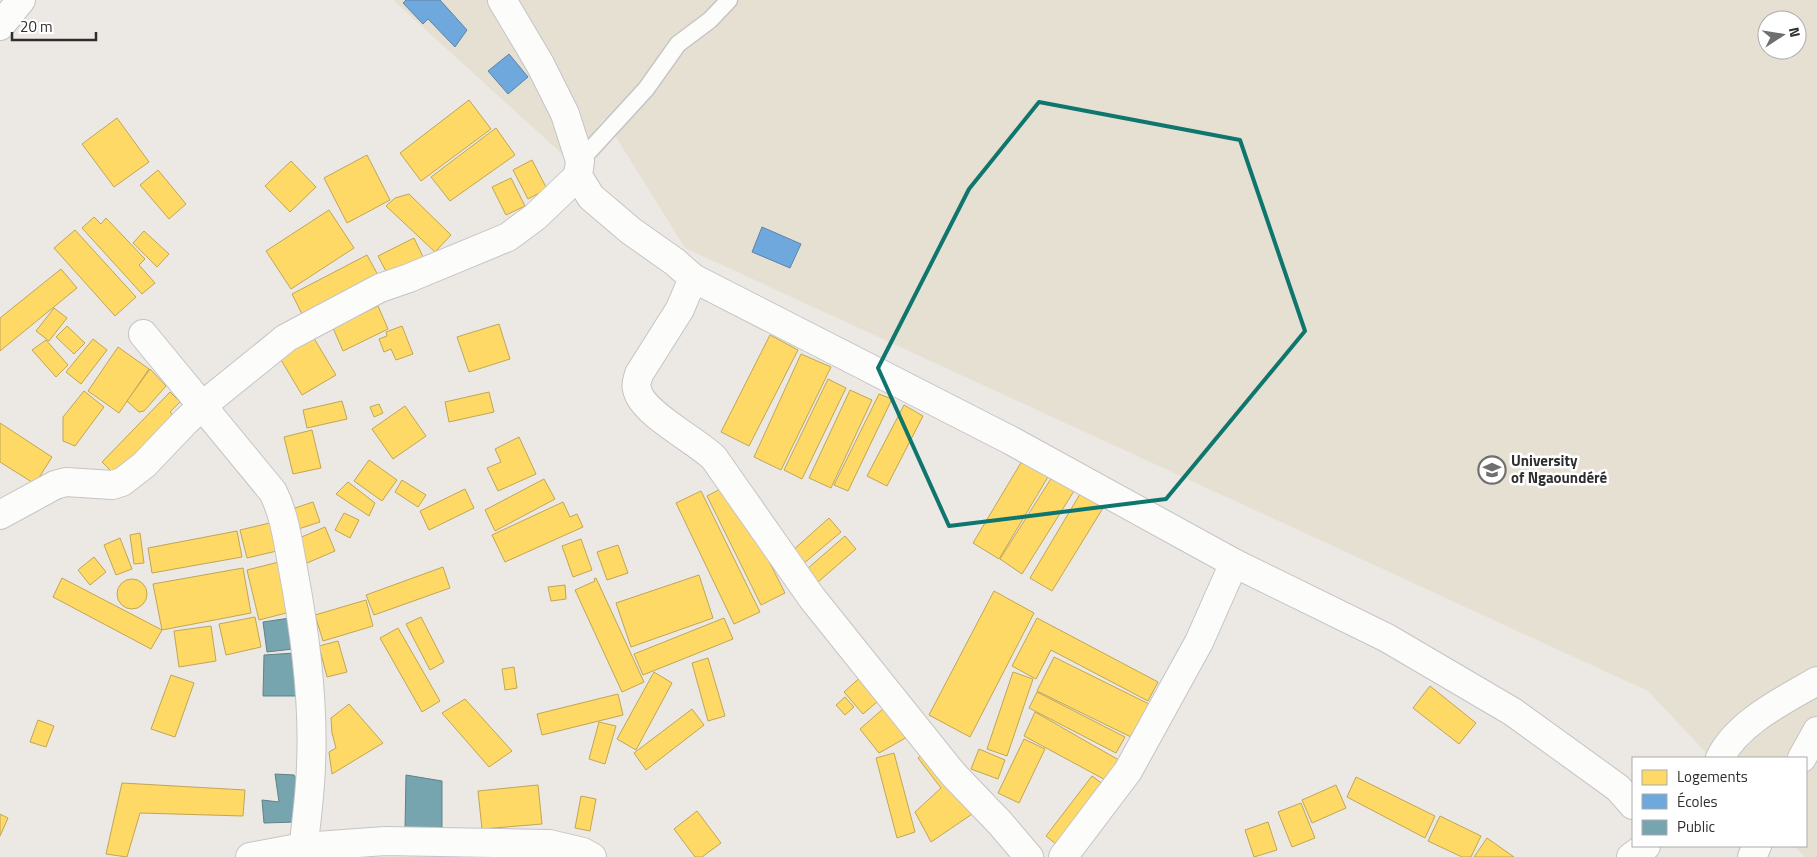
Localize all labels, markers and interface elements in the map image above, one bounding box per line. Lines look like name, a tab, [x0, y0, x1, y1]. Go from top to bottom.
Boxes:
scale bar	[12, 10, 96, 42]
north arrow	[1757, 10, 1807, 60]
text: 20 m	[20, 15, 53, 38]
text: N	[1784, 25, 1806, 39]
place label: University of Ngaoundéré	[1511, 449, 1608, 489]
school or university icon: University of Ngaoundéré	[1477, 455, 1507, 485]
legend	[1632, 757, 1807, 847]
text: Logements	[1677, 765, 1748, 788]
text: Écoles	[1677, 790, 1718, 813]
text: Public	[1677, 815, 1715, 838]

